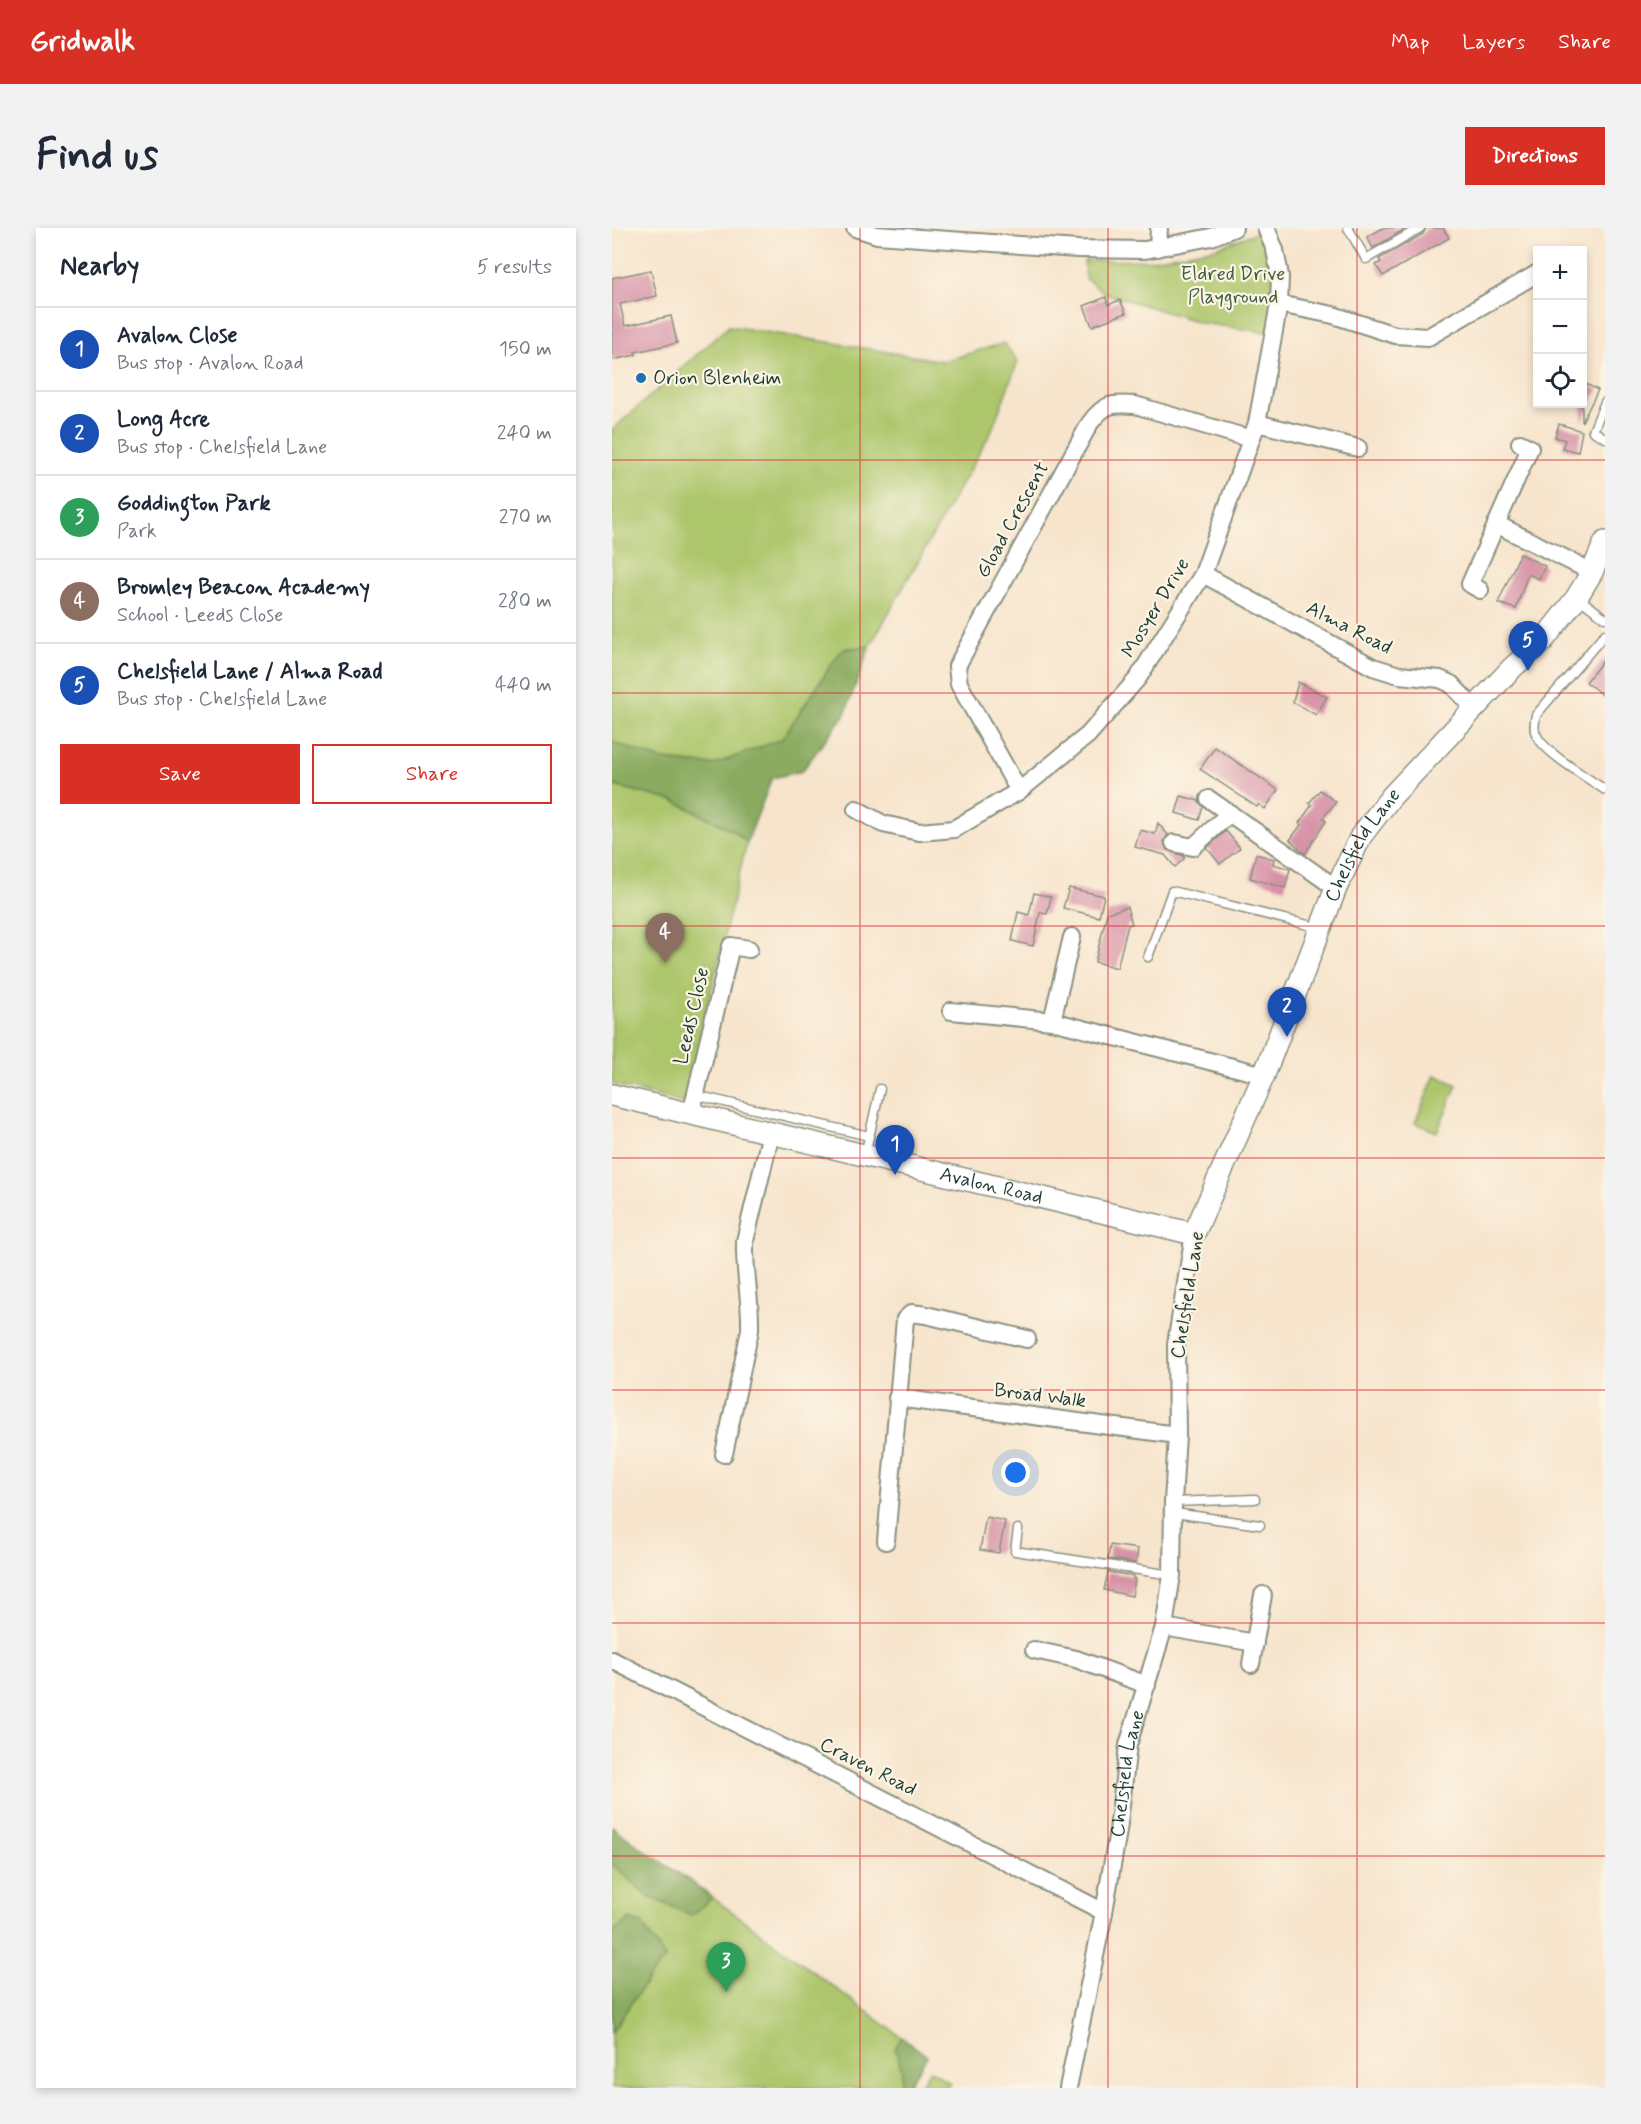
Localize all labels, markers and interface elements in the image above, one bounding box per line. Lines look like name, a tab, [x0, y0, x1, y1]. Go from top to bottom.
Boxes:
text: Gridwalk	[30, 24, 135, 61]
text: Map	[1391, 28, 1429, 56]
text: Layers	[1462, 28, 1525, 56]
text: Share	[1558, 28, 1611, 56]
button: Directions	[1465, 127, 1605, 185]
text: Find us	[36, 129, 158, 184]
map controls	[1533, 246, 1587, 408]
button: +	[1533, 246, 1587, 300]
text: Nearby	[60, 250, 139, 284]
text: 5 results	[477, 254, 552, 281]
park label: Eldred Drive Playground	[1181, 261, 1285, 311]
button: −	[1533, 300, 1587, 354]
text: Avalon Close	[117, 322, 238, 350]
text: 1	[75, 336, 84, 363]
text: 150 m	[499, 336, 552, 363]
text: Bus stop · Avalon Road	[117, 350, 304, 377]
button: locate	[1533, 354, 1587, 408]
place label: Orion Blenheim	[653, 365, 781, 392]
marker: Orion Blenheim	[634, 371, 648, 385]
text: Long Acre	[117, 406, 210, 434]
text: 2	[75, 420, 84, 447]
text: 240 m	[497, 420, 552, 447]
text: Bus stop · Chelsfield Lane	[117, 434, 327, 461]
street label: Gload Crescent	[970, 457, 1056, 583]
text: Goddington Park	[117, 490, 271, 518]
text: 3	[75, 504, 84, 531]
text: 270 m	[499, 504, 552, 531]
text: Park	[117, 518, 157, 545]
street label: Mosyer Drive	[1116, 553, 1196, 663]
text: Bromley Beacon Academy	[117, 574, 370, 602]
text: 4	[74, 588, 85, 615]
text: 280 m	[498, 588, 552, 615]
street label: Alma Road	[1301, 595, 1397, 661]
text: School · Leeds Close	[117, 602, 283, 629]
pin: 5	[1508, 622, 1548, 671]
text: Chelsfield Lane / Alma Road	[117, 658, 383, 686]
text: 5	[74, 672, 86, 699]
text: 440 m	[495, 672, 552, 699]
text: Bus stop · Chelsfield Lane	[117, 686, 327, 713]
button: Save	[60, 744, 300, 804]
button: Share	[312, 744, 552, 804]
street label: Chelsfield Lane	[1318, 782, 1406, 906]
pin: 4	[646, 914, 684, 963]
street label: Leeds Close	[668, 965, 716, 1067]
pin: 2	[1268, 988, 1306, 1037]
pin: 1	[876, 1126, 914, 1175]
street label: Avalon Road	[937, 1160, 1046, 1211]
street label: Chelsfield Lane	[1165, 1229, 1211, 1361]
street label: Broad Walk	[993, 1377, 1087, 1415]
your location	[1001, 1458, 1030, 1487]
street label: Chelsfield Lane	[1104, 1707, 1151, 1839]
street label: Craven Road	[815, 1731, 921, 1803]
pin: 3	[706, 1942, 746, 1992]

